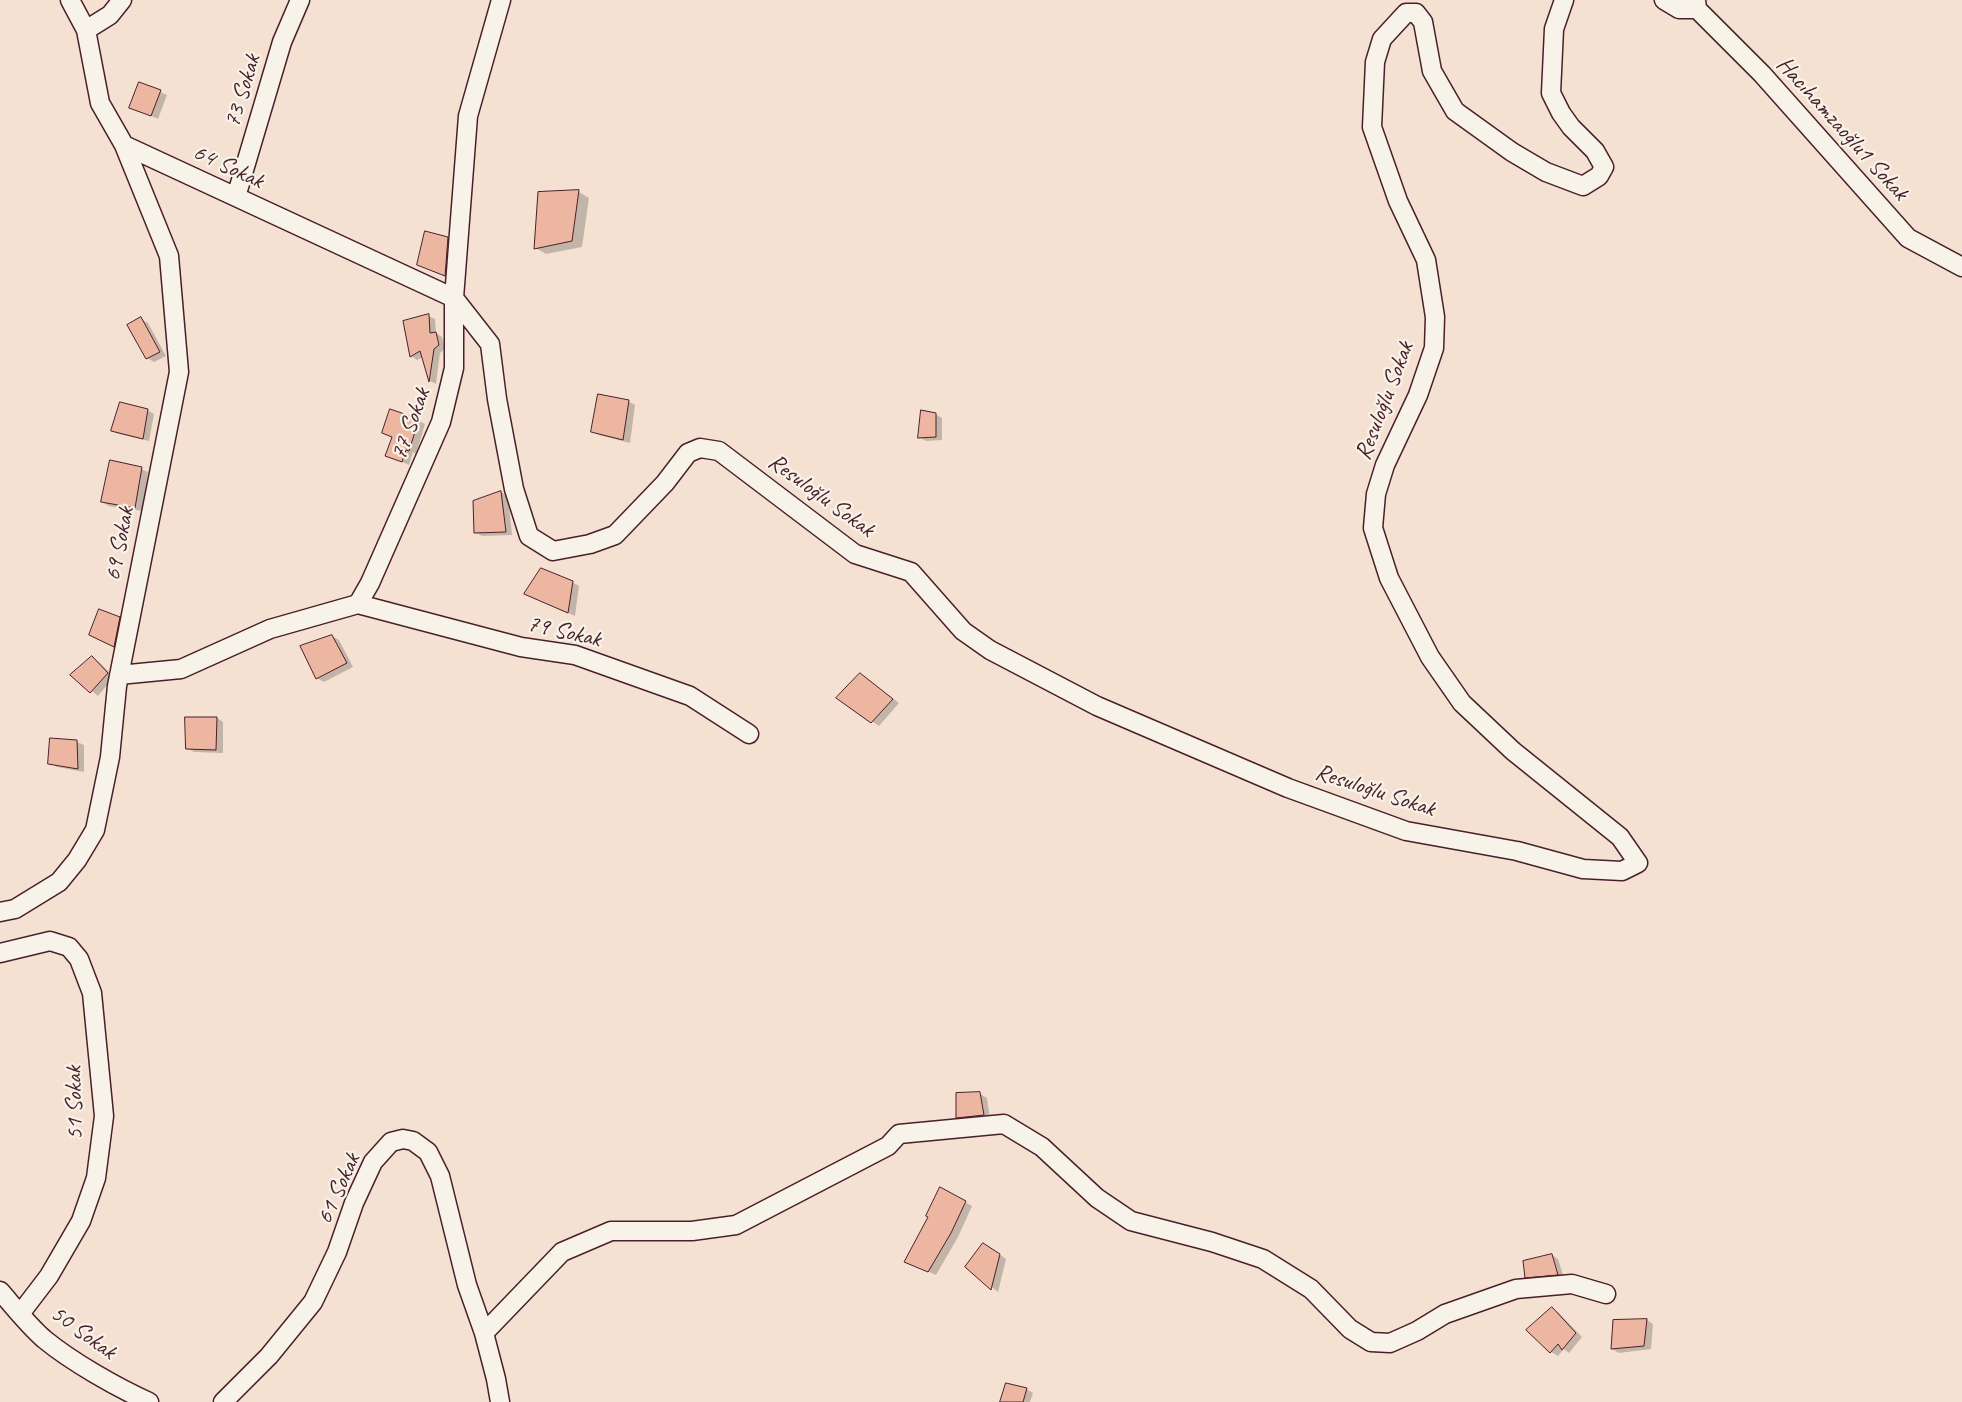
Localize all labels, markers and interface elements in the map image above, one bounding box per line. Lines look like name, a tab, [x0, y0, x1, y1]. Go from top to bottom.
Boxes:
street label: 73 Sokak	[218, 51, 268, 131]
street label: Hacıhamzaoğlu1 Sokak	[1770, 51, 1914, 207]
street label: 64 Sokak	[188, 138, 268, 196]
street label: Resuloğlu Sokak	[1349, 338, 1421, 464]
street label: 77 Sokak	[385, 384, 437, 464]
street label: Resuloğlu Sokak	[762, 448, 880, 544]
street label: 69 Sokak	[99, 505, 141, 583]
street label: 79 Sokak	[524, 610, 604, 654]
street label: Resuloğlu Sokak	[1311, 758, 1439, 824]
street label: 51 Sokak	[60, 1066, 90, 1140]
street label: 61 Sokak	[311, 1149, 367, 1229]
street label: 50 Sokak	[44, 1299, 122, 1367]

